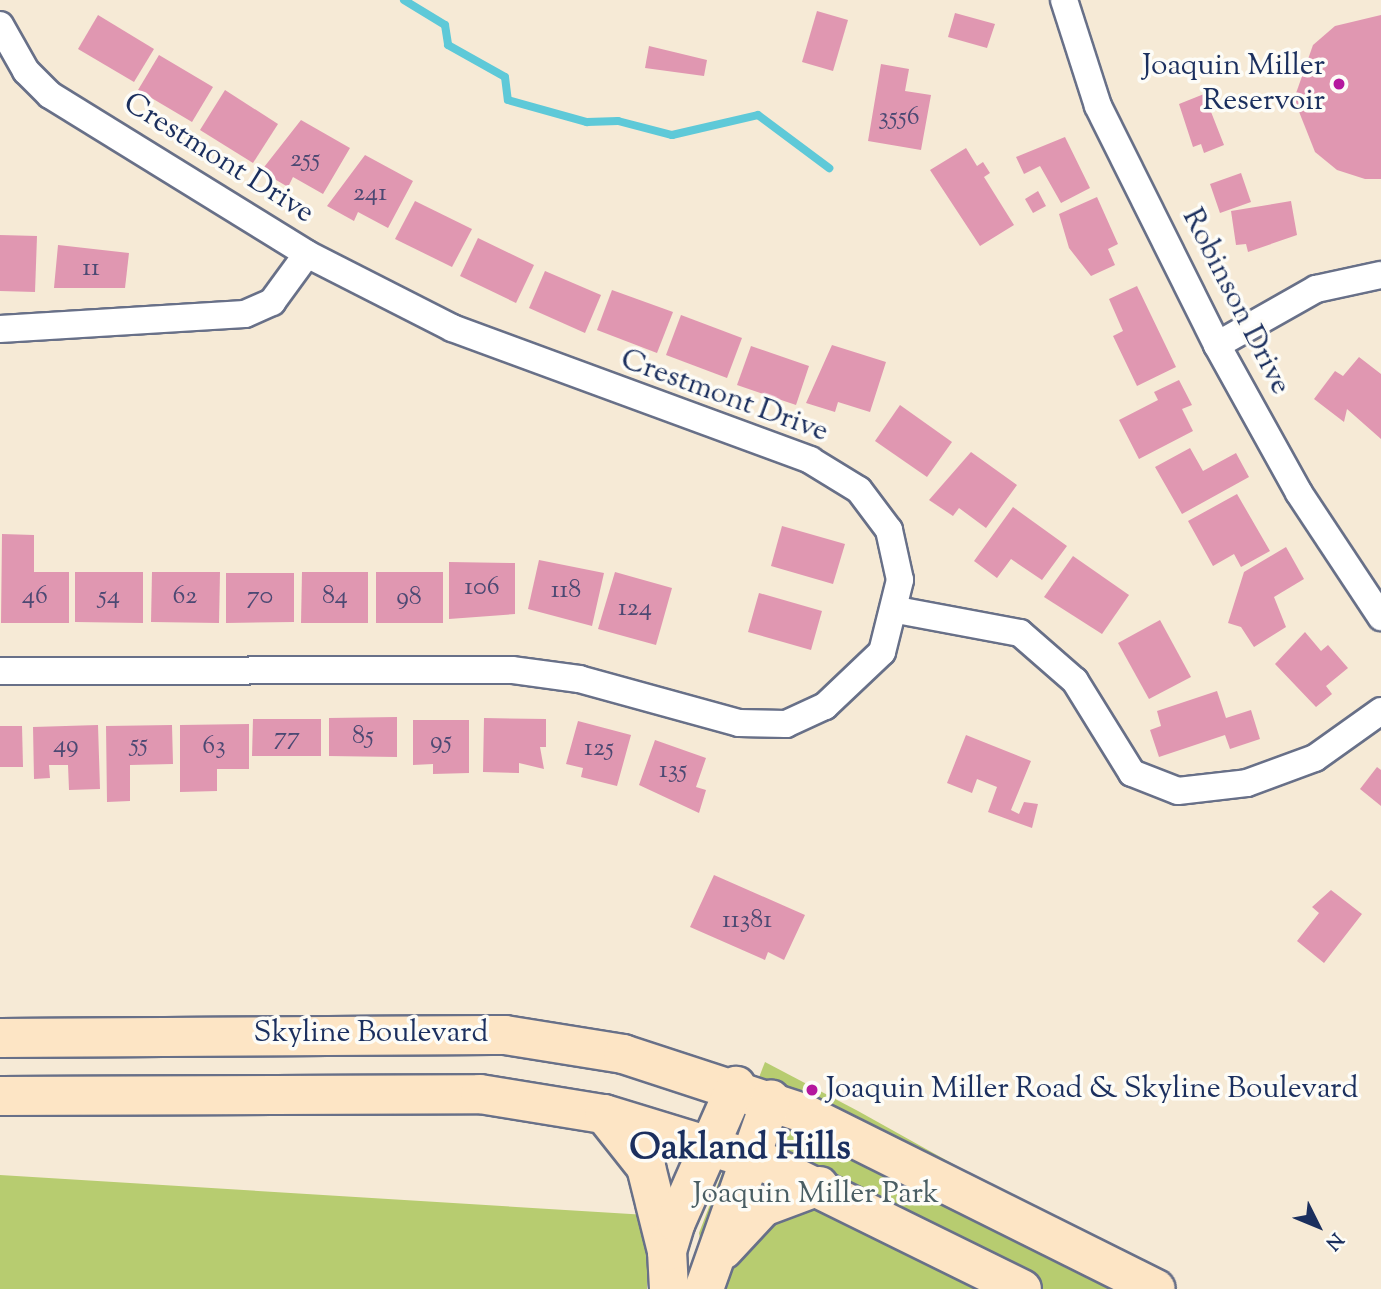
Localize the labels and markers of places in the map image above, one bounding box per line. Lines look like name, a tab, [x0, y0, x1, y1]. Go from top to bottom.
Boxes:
place label: Joaquin Miller Reservoir	[1142, 49, 1325, 119]
marker: Joaquin Miller Reservoir	[1331, 76, 1347, 92]
place label: Joaquin Miller Road & Skyline Boulevard	[826, 1072, 1358, 1108]
marker: Joaquin Miller Road & Skyline Boulevard	[804, 1082, 820, 1098]

